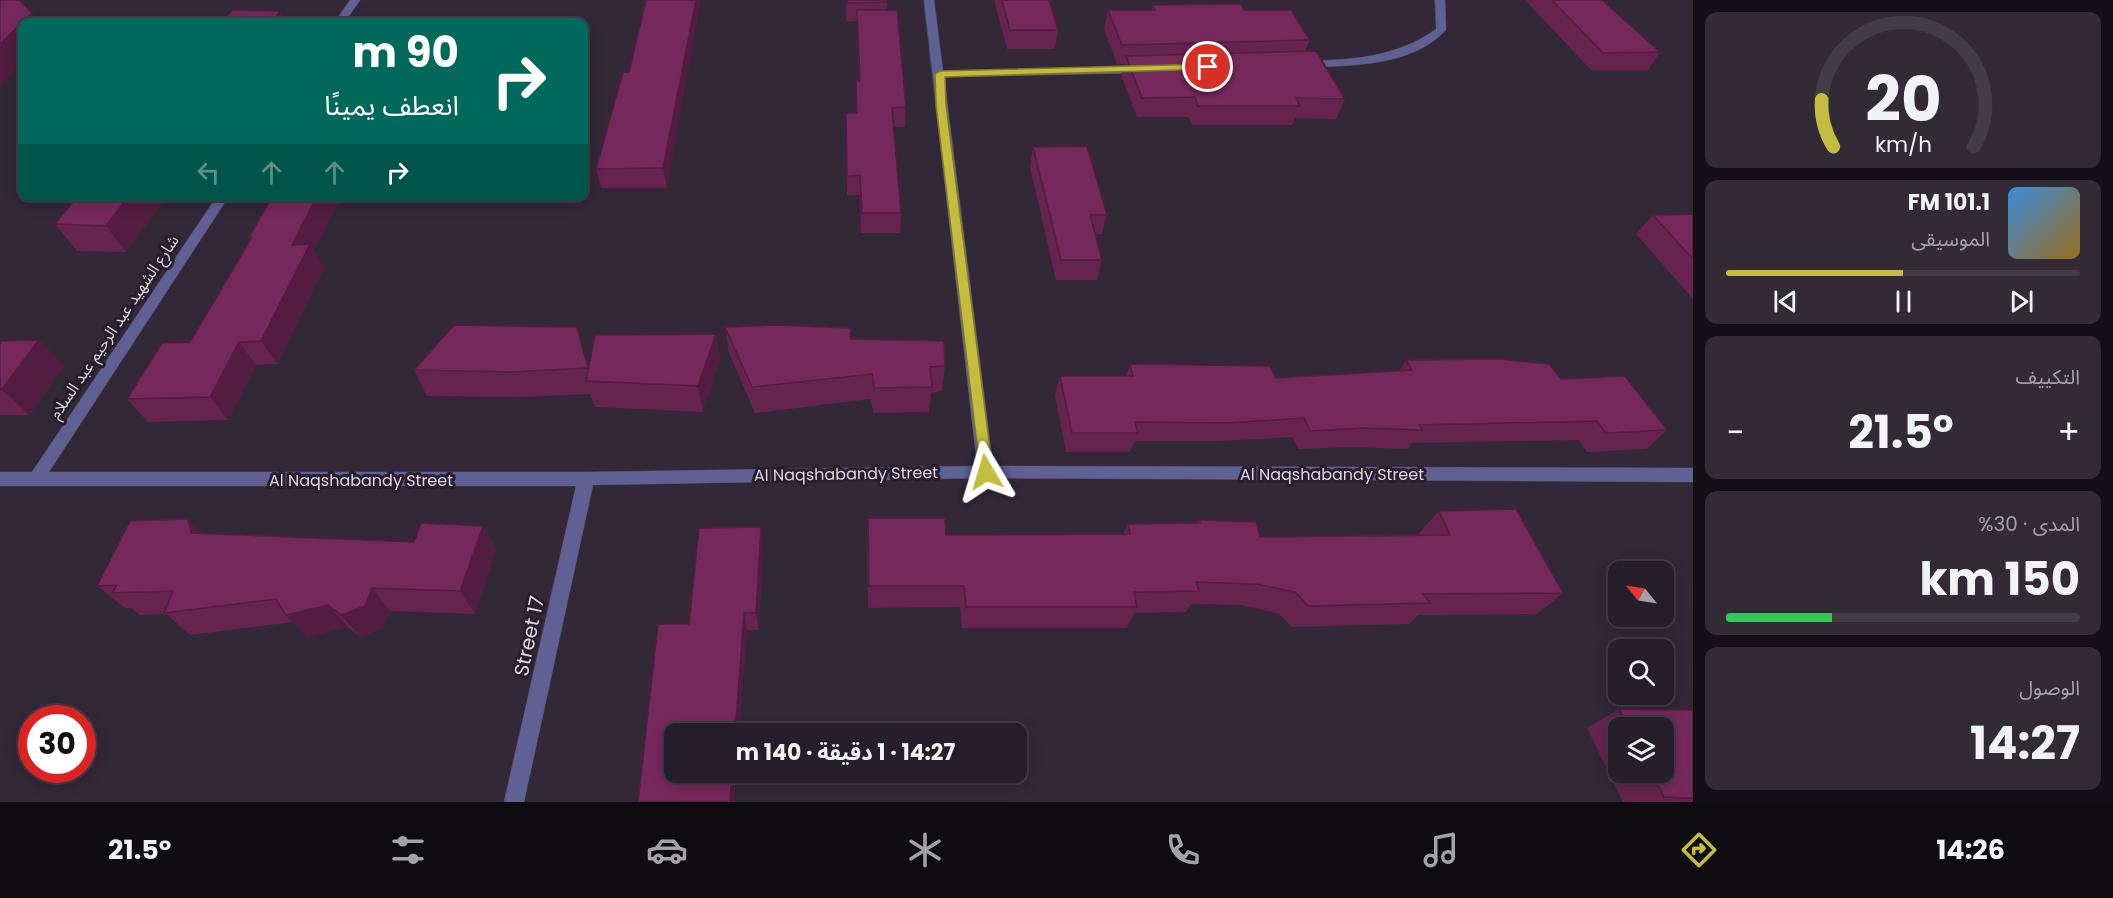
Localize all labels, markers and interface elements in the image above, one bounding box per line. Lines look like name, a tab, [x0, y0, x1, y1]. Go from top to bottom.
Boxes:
text: 90 m	[352, 23, 459, 82]
pin	[1182, 41, 1233, 92]
icon: right	[480, 42, 558, 120]
icon: arrive	[1191, 50, 1224, 83]
text: 20	[1865, 55, 1941, 143]
text: انعطف يمينًا	[324, 87, 459, 124]
text: km/h	[1874, 129, 1932, 160]
icon: left	[192, 156, 225, 189]
icon: ahead	[255, 156, 288, 189]
icon: ahead	[318, 156, 351, 189]
icon: right	[381, 156, 414, 189]
text: 101.1 FM	[1908, 187, 1990, 218]
text: الموسيقى	[1911, 225, 1990, 253]
street label: شارع الشهيد عبد الرحيم عبد السلام	[44, 230, 185, 424]
icon: previous	[1769, 285, 1802, 318]
icon: pause	[1887, 285, 1920, 318]
icon: next	[2005, 285, 2038, 318]
text: التكييف	[2016, 363, 2080, 391]
text: 21.5°	[1848, 401, 1954, 464]
text: −	[1726, 409, 1744, 456]
text: +	[2057, 409, 2080, 456]
position arrow	[954, 440, 1018, 504]
street label: Al Naqshabandy Street	[754, 461, 938, 487]
street label: Al Naqshabandy Street	[1240, 463, 1424, 486]
street label: Al Naqshabandy Street	[269, 469, 453, 492]
text: المدى · 30%	[1978, 510, 2080, 538]
text: 150 km	[1919, 548, 2080, 611]
north arrow	[1608, 561, 1674, 627]
map controls	[1608, 561, 1674, 783]
street label: Street 17	[507, 593, 551, 679]
button: search	[1608, 639, 1674, 705]
text: الوصول	[2019, 674, 2080, 702]
speed limit sign: 30	[18, 705, 96, 783]
text: 14:27	[1970, 712, 2080, 775]
button: layers	[1608, 717, 1674, 783]
text: 14:27 · 1 دقيقة · 140 m	[736, 737, 955, 768]
icon: filters	[387, 829, 429, 871]
icon: car	[646, 829, 688, 871]
icon: climate	[904, 829, 946, 871]
icon: phone	[1162, 829, 1204, 871]
icon: music	[1420, 829, 1462, 871]
icon: directions	[1678, 829, 1720, 871]
text: 21.5°	[108, 831, 171, 868]
text: 14:26	[1936, 831, 2005, 868]

